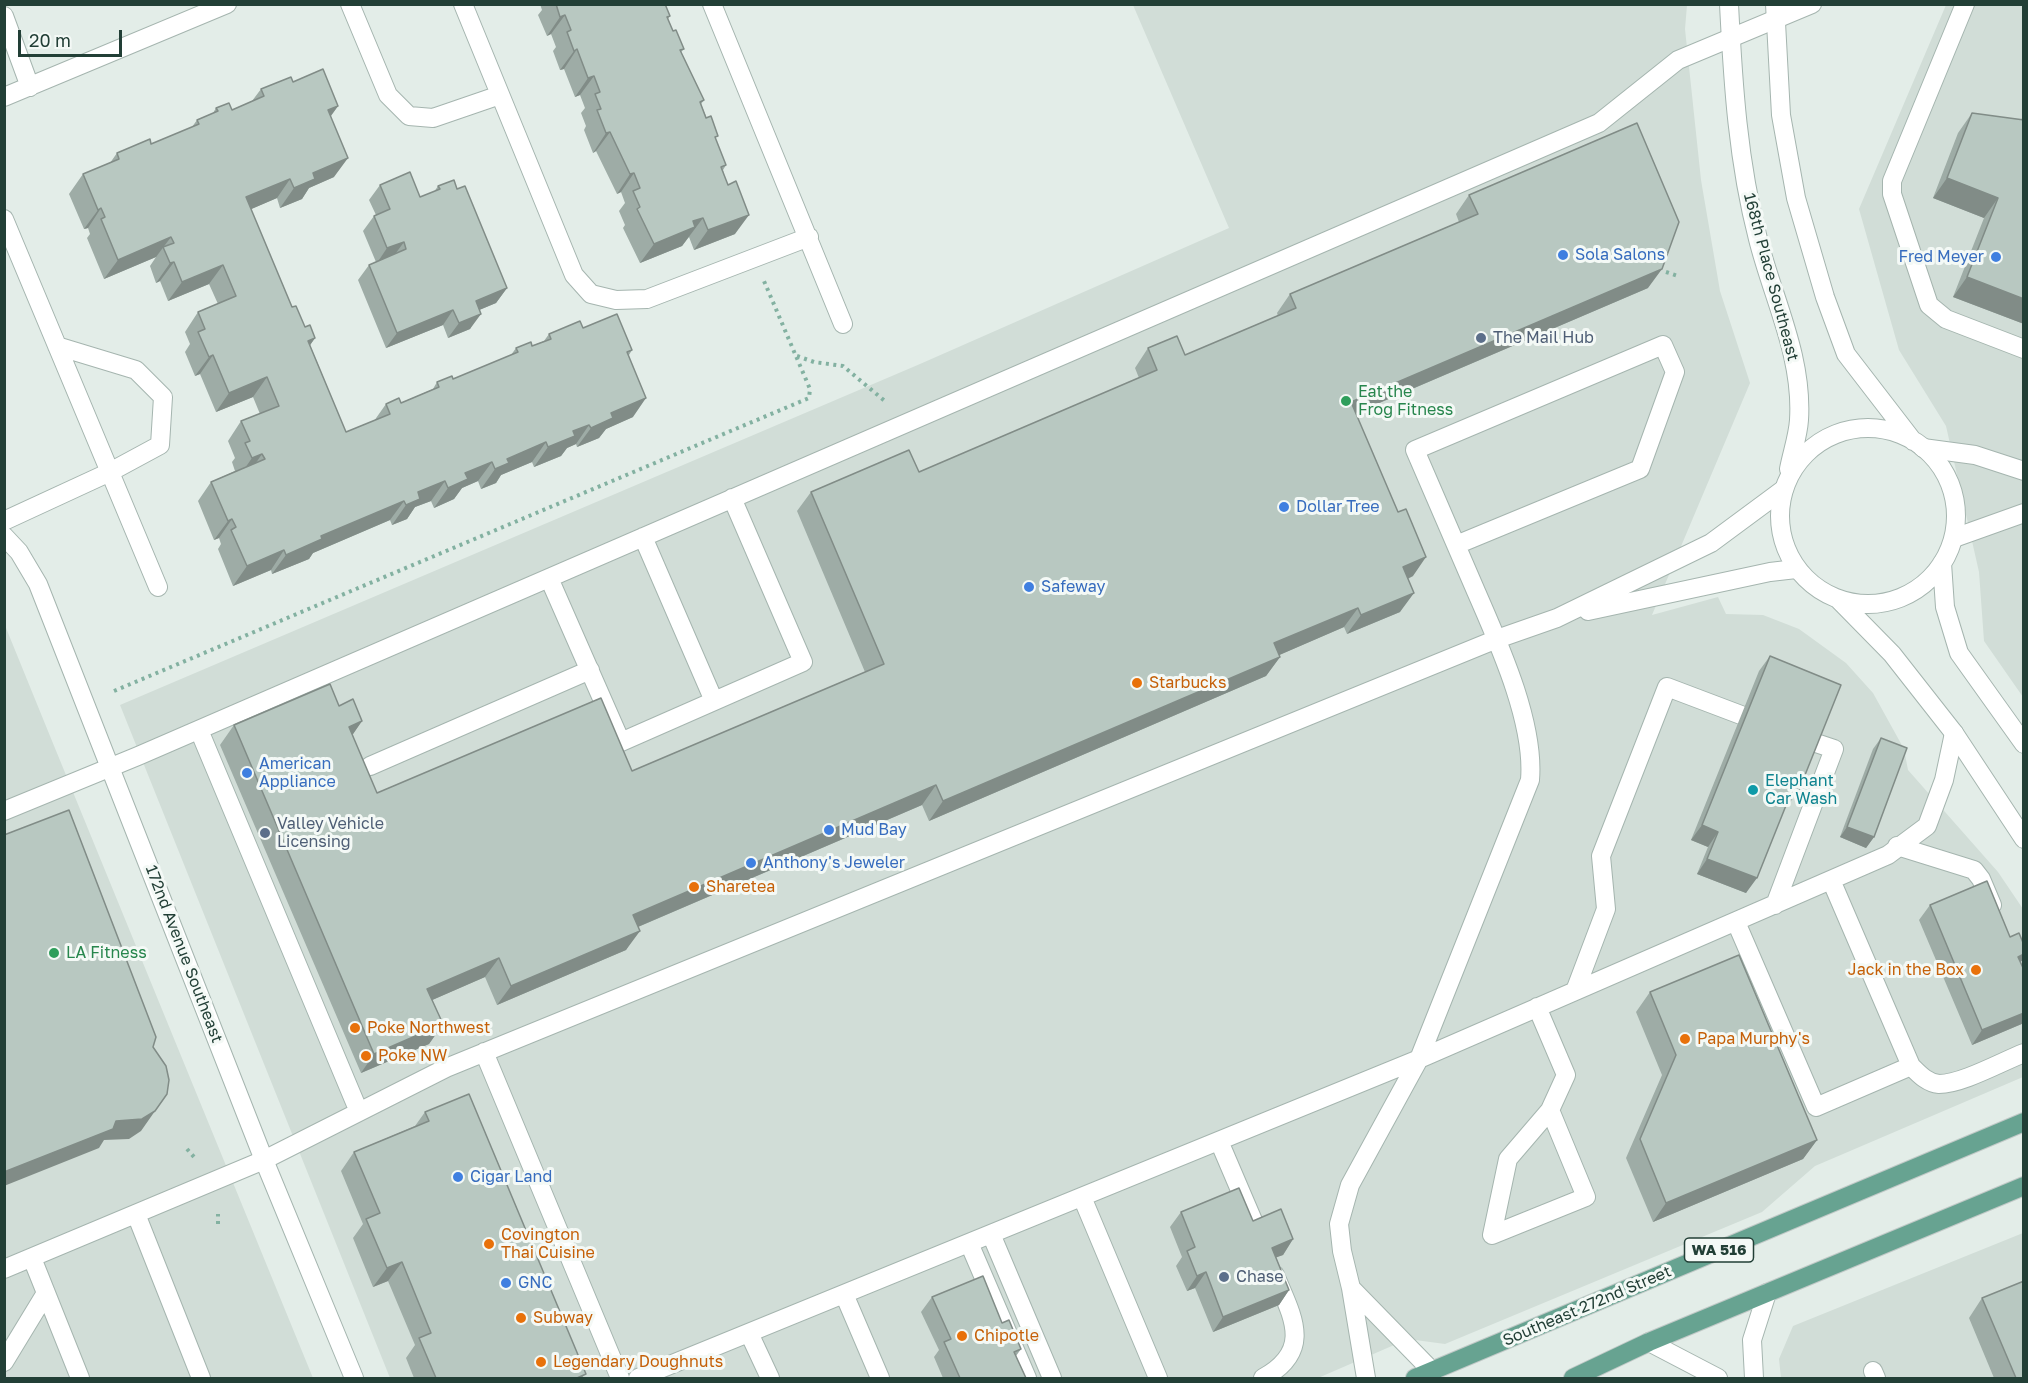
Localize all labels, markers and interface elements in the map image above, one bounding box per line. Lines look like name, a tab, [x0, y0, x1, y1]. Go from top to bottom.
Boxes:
scale bar	[21, 18, 124, 56]
text: 20 m	[29, 29, 71, 51]
street label: 168th Place Southeast	[1739, 191, 1803, 363]
place label: Sola Salons	[1575, 245, 1665, 265]
place label: Fred Meyer	[1898, 247, 1984, 267]
marker: Sola Salons	[1556, 248, 1570, 262]
marker: Fred Meyer	[1989, 250, 2003, 264]
place label: The Mail Hub	[1493, 328, 1594, 348]
marker: The Mail Hub	[1474, 331, 1488, 345]
place label: Eat the Frog Fitness	[1358, 382, 1453, 420]
marker: Eat the Frog Fitness	[1339, 394, 1353, 408]
place label: Dollar Tree	[1296, 497, 1379, 517]
marker: Dollar Tree	[1277, 500, 1291, 514]
place label: Safeway	[1041, 577, 1105, 597]
marker: Safeway	[1022, 580, 1036, 594]
place label: Starbucks	[1149, 673, 1226, 693]
marker: Starbucks	[1130, 676, 1144, 690]
place label: American Appliance	[259, 754, 336, 792]
marker: American Appliance	[240, 766, 254, 780]
place label: Elephant Car Wash	[1765, 771, 1837, 809]
marker: Elephant Car Wash	[1746, 783, 1760, 797]
place label: Valley Vehicle Licensing	[277, 814, 384, 852]
place label: Mud Bay	[841, 820, 907, 840]
marker: Mud Bay	[822, 823, 836, 837]
marker: Valley Vehicle Licensing	[258, 826, 272, 840]
place label: Anthony's Jeweler	[763, 853, 905, 873]
marker: Anthony's Jeweler	[744, 856, 758, 870]
street label: 172nd Avenue Southeast	[141, 863, 227, 1045]
place label: Sharetea	[706, 877, 775, 897]
marker: Sharetea	[687, 880, 701, 894]
place label: LA Fitness	[66, 943, 147, 963]
marker: LA Fitness	[47, 946, 61, 960]
place label: Jack in the Box	[1848, 960, 1964, 980]
marker: Jack in the Box	[1969, 963, 1983, 977]
place label: Poke Northwest	[367, 1018, 490, 1038]
marker: Poke Northwest	[348, 1021, 362, 1035]
place label: Papa Murphy's	[1697, 1029, 1810, 1049]
marker: Papa Murphy's	[1678, 1032, 1692, 1046]
place label: Poke NW	[378, 1046, 447, 1066]
marker: Poke NW	[359, 1049, 373, 1063]
place label: Cigar Land	[470, 1167, 552, 1187]
marker: Cigar Land	[451, 1170, 465, 1184]
place label: Covington Thai Cuisine	[501, 1225, 595, 1263]
marker: Covington Thai Cuisine	[482, 1237, 496, 1251]
road number: WA 516	[1684, 1238, 1754, 1262]
street label: Southeast 272nd Street	[1500, 1262, 1674, 1350]
place label: Chase	[1236, 1267, 1284, 1287]
marker: Chase	[1217, 1270, 1231, 1284]
place label: GNC	[518, 1273, 552, 1293]
marker: GNC	[499, 1276, 513, 1290]
place label: Subway	[533, 1308, 593, 1328]
marker: Subway	[514, 1311, 528, 1325]
place label: Chipotle	[974, 1326, 1039, 1346]
marker: Chipotle	[955, 1329, 969, 1343]
place label: Legendary Doughnuts	[553, 1352, 723, 1372]
marker: Legendary Doughnuts	[534, 1355, 548, 1369]

